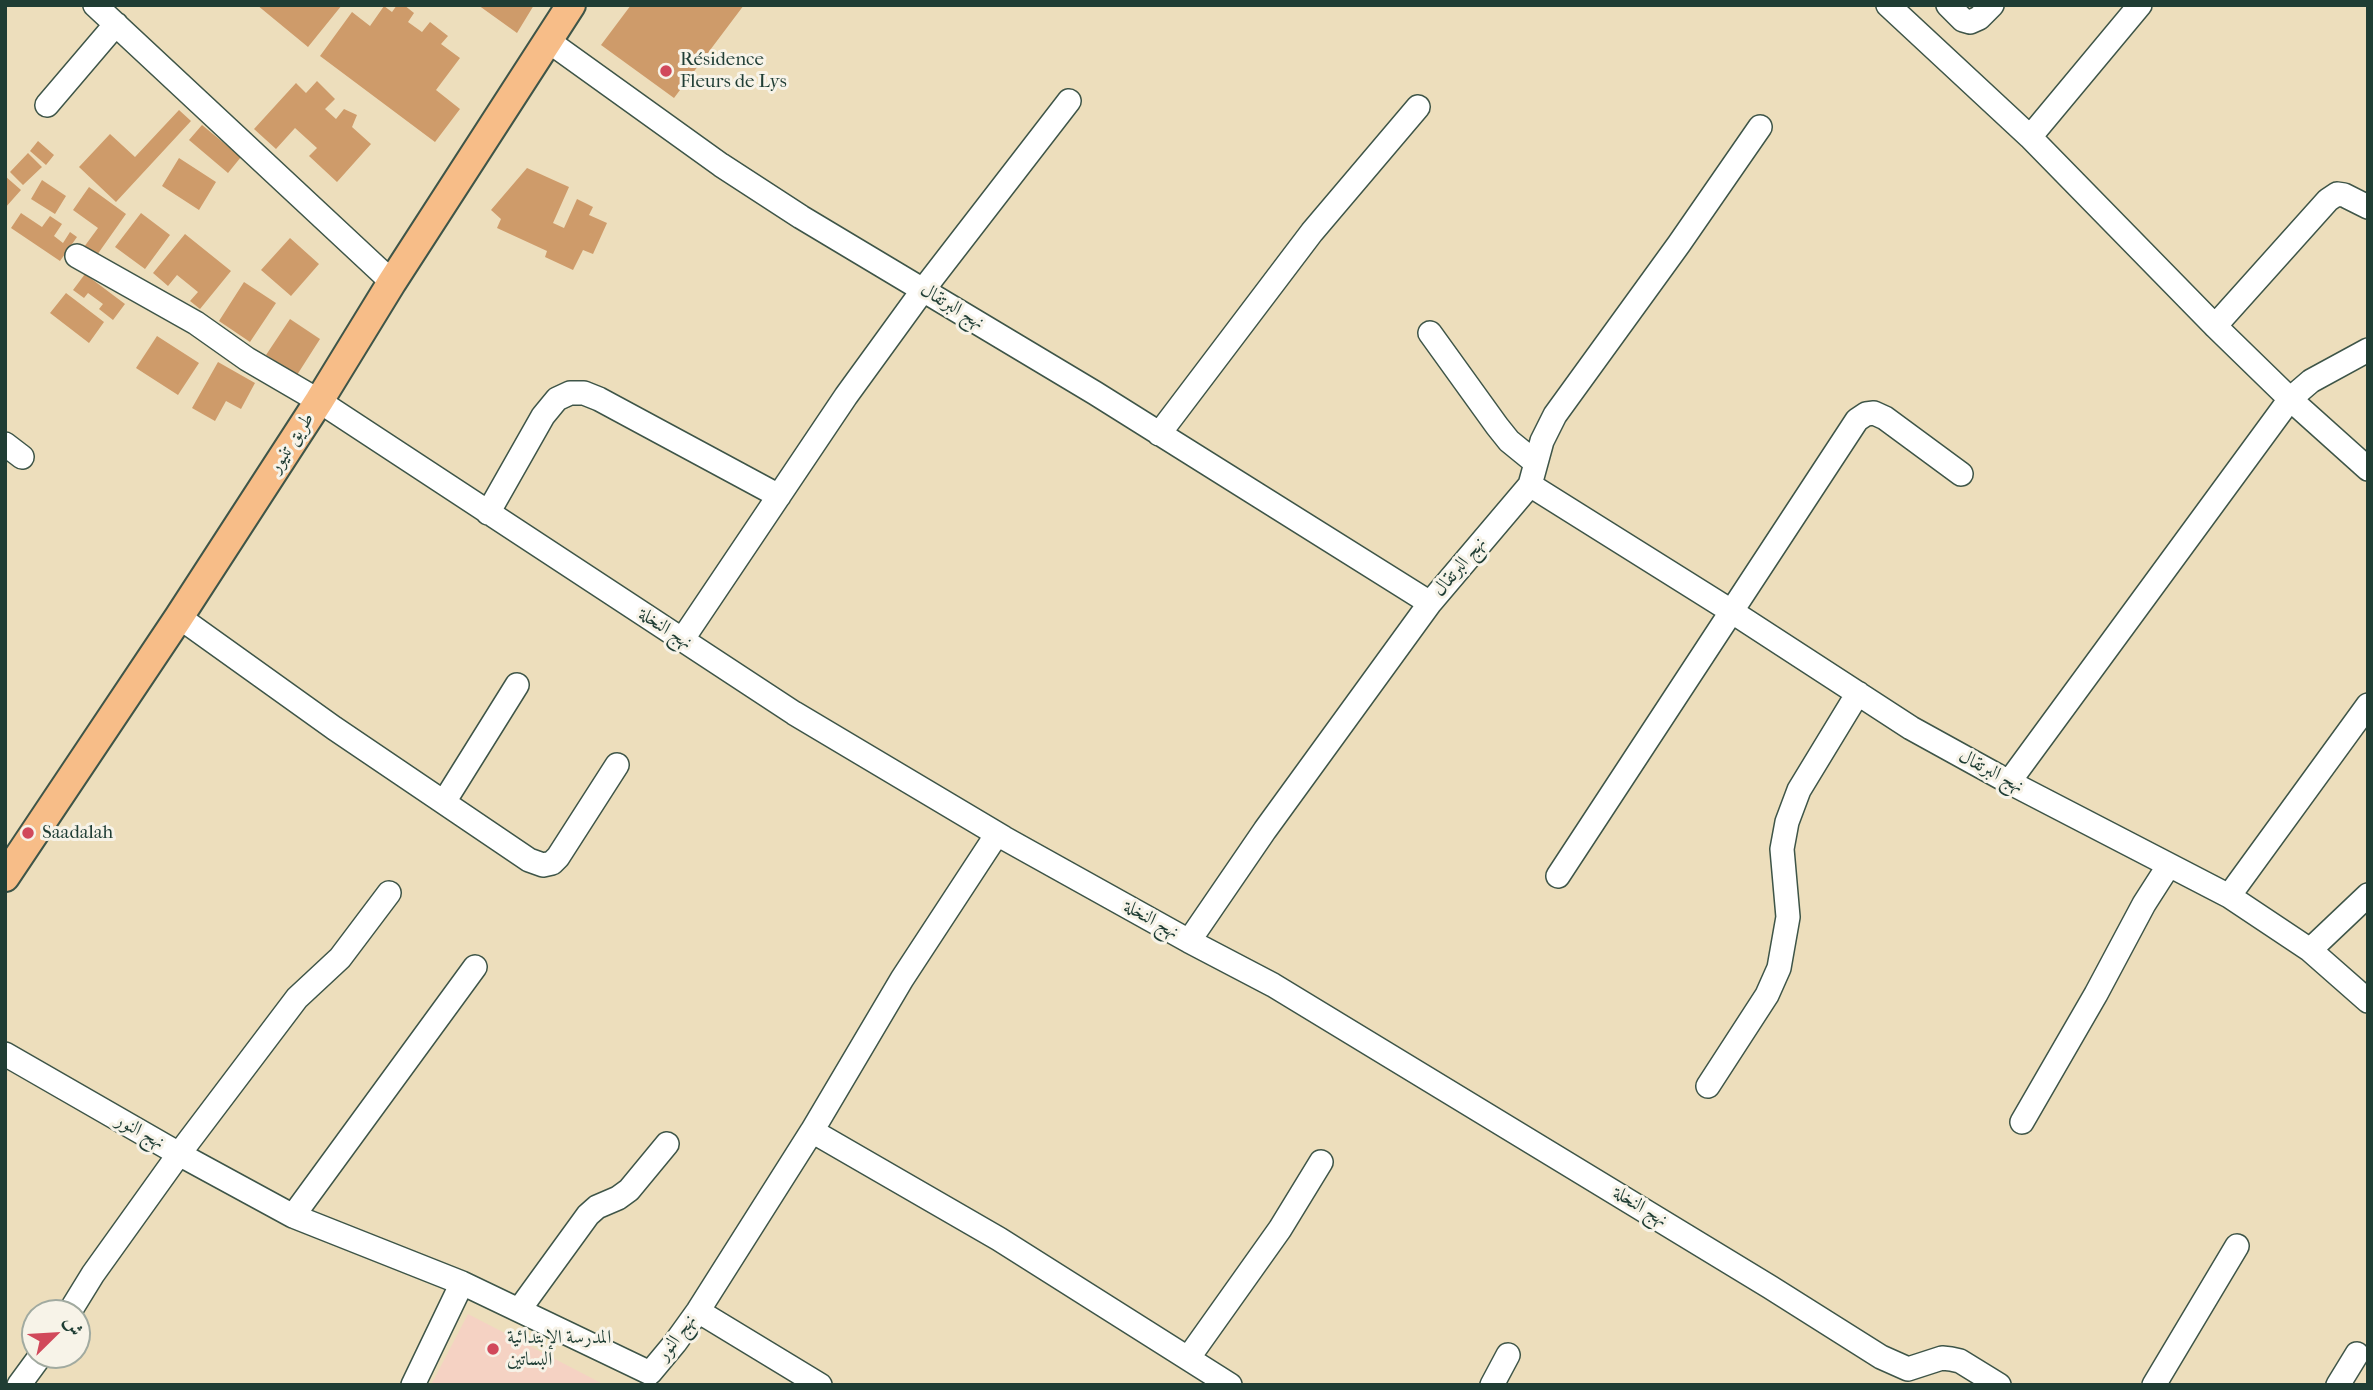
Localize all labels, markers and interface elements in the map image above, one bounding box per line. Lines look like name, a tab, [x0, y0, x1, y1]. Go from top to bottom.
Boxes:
place label: Résidence Fleurs de Lys	[680, 49, 787, 93]
marker: Résidence Fleurs de Lys	[658, 63, 674, 79]
street label: نهج البرتقال	[916, 279, 988, 335]
street label: طريق تنيور	[264, 409, 320, 477]
street label: نهج البرتقال	[1429, 533, 1491, 601]
street label: نهج النخلة	[634, 603, 696, 655]
street label: نهج البرتقال	[1954, 745, 2028, 799]
place label: Saadalah	[42, 822, 113, 844]
marker: Saadalah	[20, 825, 36, 841]
street label: نهج النخلة	[1119, 896, 1183, 944]
street label: نهج النور	[112, 1109, 168, 1155]
street label: نهج النخلة	[1609, 1182, 1671, 1232]
north arrow	[21, 1299, 91, 1369]
street label: نهج النور	[652, 1310, 702, 1366]
text: ش	[59, 1313, 87, 1339]
place label: المدرسة الإبتدائية البساتين	[507, 1327, 611, 1371]
marker: المدرسة الإبتدائية البساتين	[485, 1341, 501, 1357]

